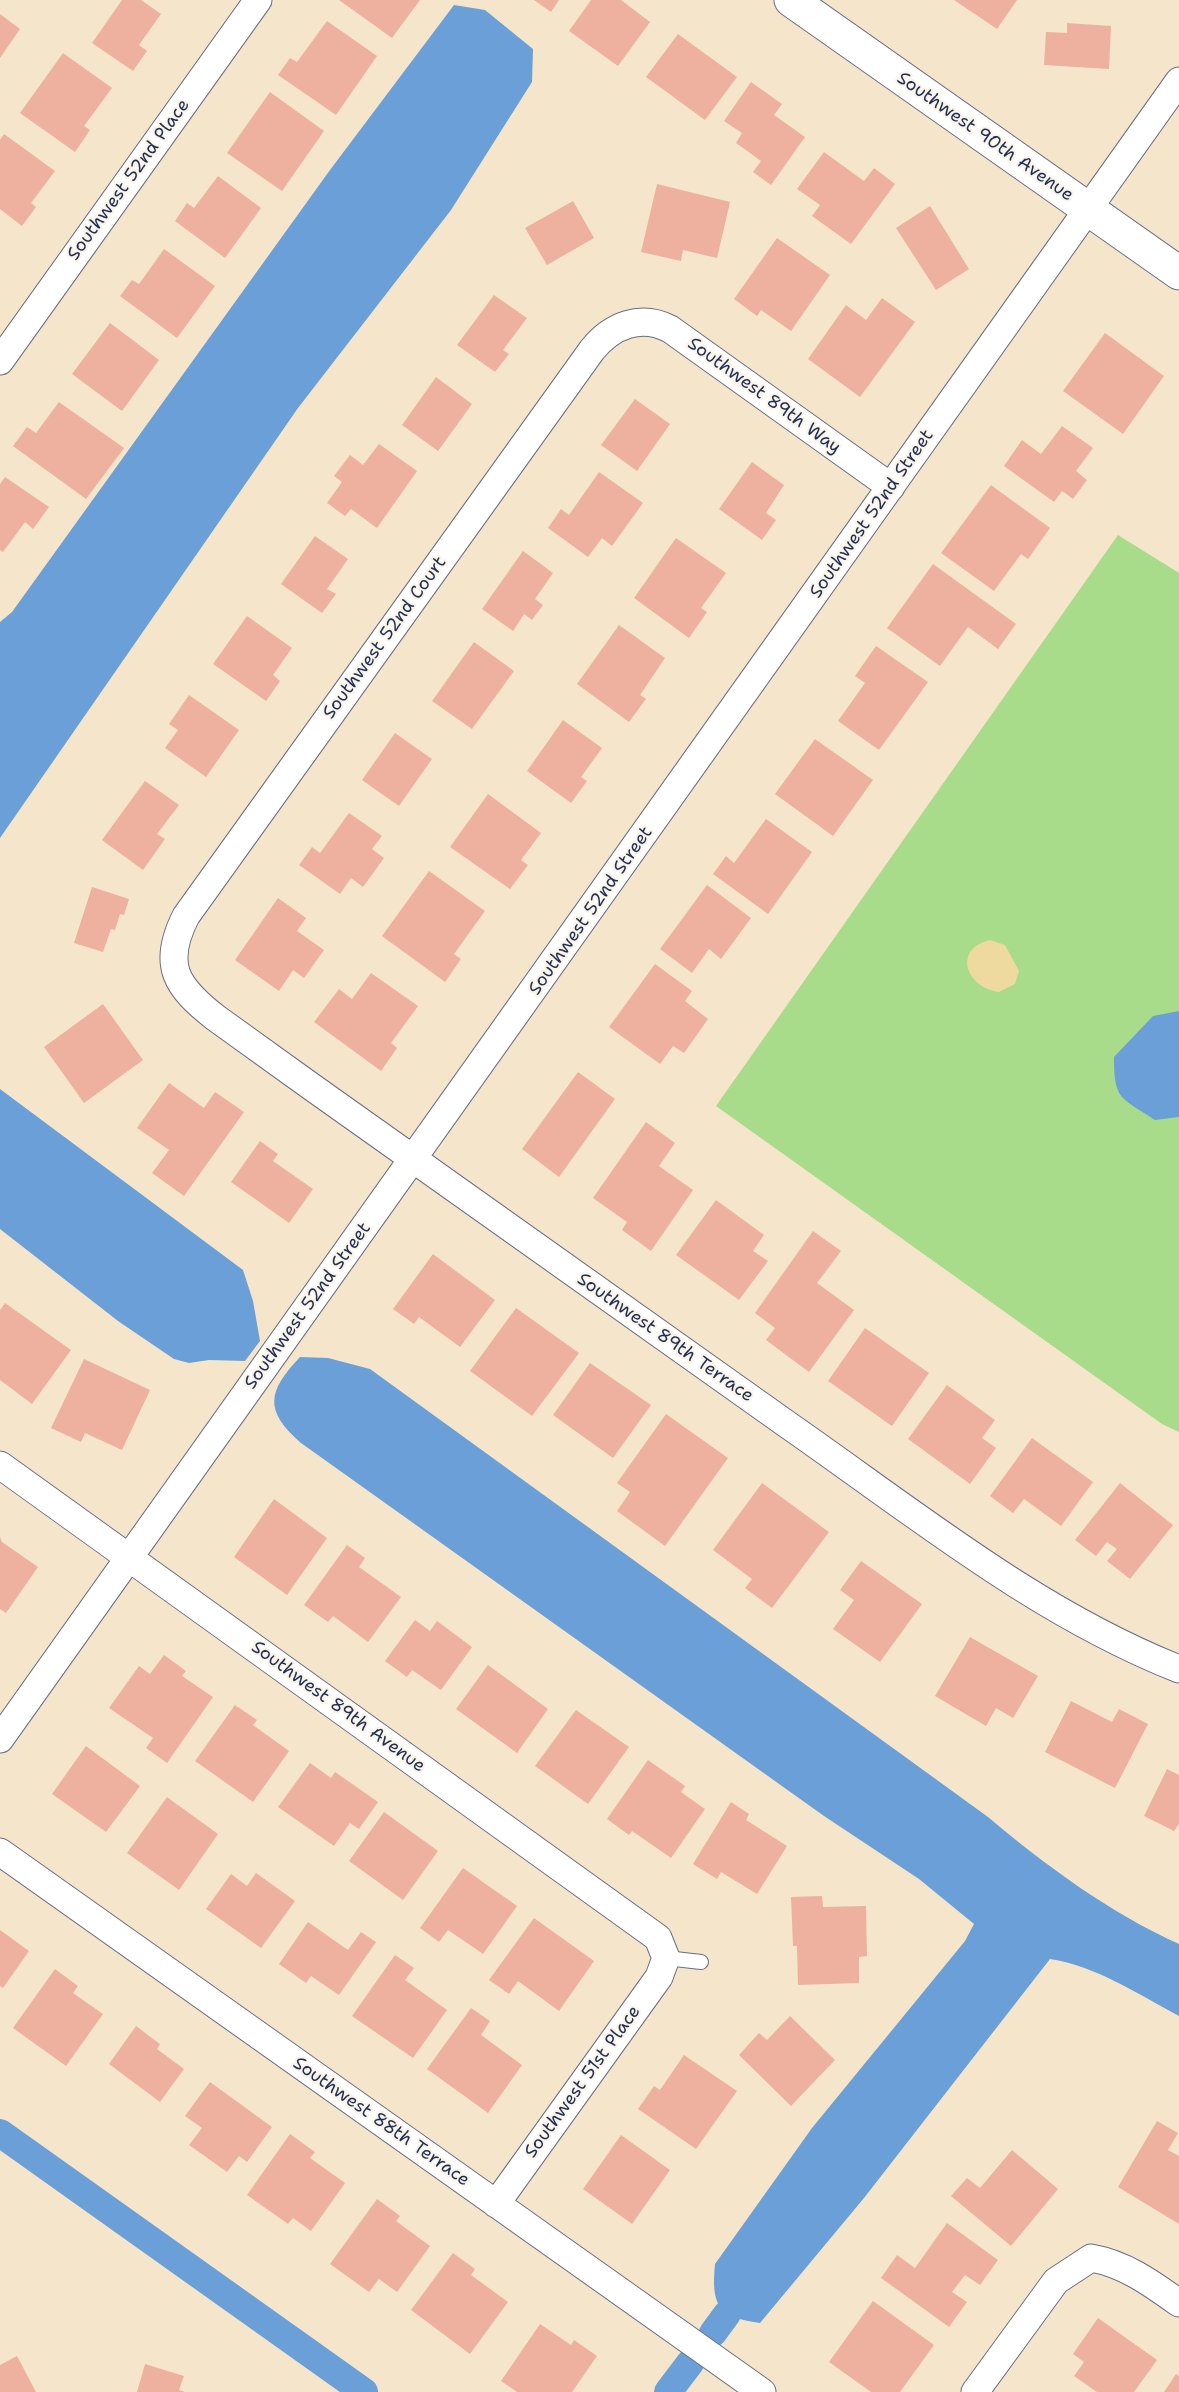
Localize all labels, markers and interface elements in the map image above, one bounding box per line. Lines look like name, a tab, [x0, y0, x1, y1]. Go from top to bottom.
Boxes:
street label: Southwest 90th Avenue	[893, 68, 1077, 206]
street label: Southwest 52nd Place	[63, 95, 195, 265]
street label: Southwest 89th Way	[683, 333, 845, 459]
street label: Southwest 52nd Street	[806, 426, 938, 602]
street label: Southwest 52nd Court	[319, 553, 451, 723]
street label: Southwest 52nd Street	[525, 823, 657, 999]
street label: Southwest 52nd Street	[240, 1218, 376, 1394]
street label: Southwest 89th Terrace	[573, 1269, 757, 1407]
street label: Southwest 89th Avenue	[247, 1637, 429, 1777]
street label: Southwest 51st Place	[521, 2002, 645, 2162]
street label: Southwest 88th Terrace	[288, 2053, 474, 2191]

